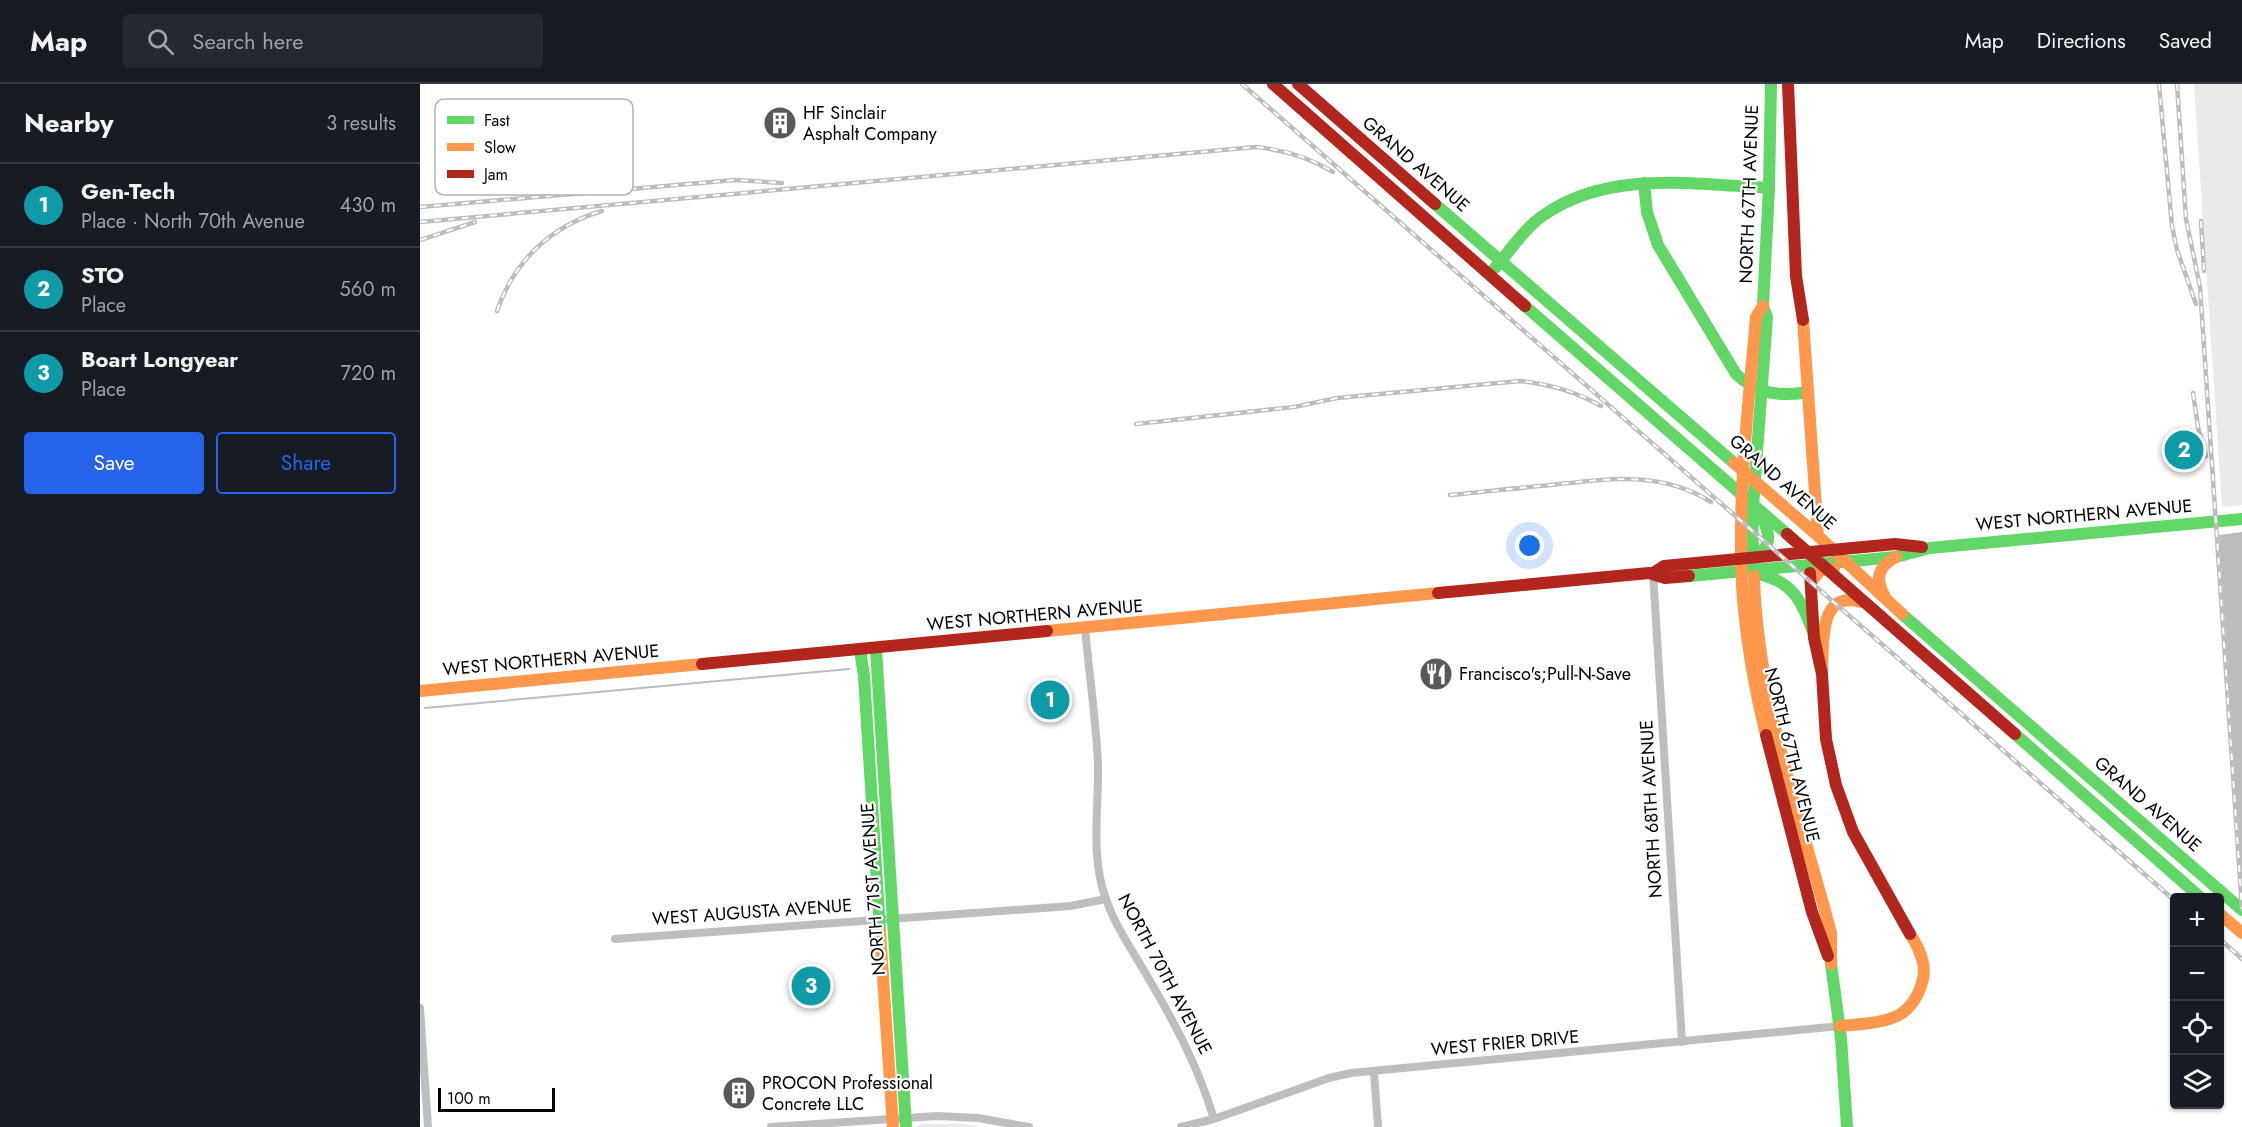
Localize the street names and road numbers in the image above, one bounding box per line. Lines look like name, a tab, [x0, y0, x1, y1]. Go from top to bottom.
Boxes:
street label: NORTH 67TH AVENUE	[1733, 104, 1765, 284]
street label: GRAND AVENUE	[1357, 110, 1475, 218]
street label: GRAND AVENUE	[1724, 428, 1842, 536]
street label: WEST NORTHERN AVENUE	[1975, 493, 2193, 537]
street label: WEST NORTHERN AVENUE	[926, 593, 1144, 637]
street label: WEST NORTHERN AVENUE	[442, 638, 660, 682]
street label: NORTH 67TH AVENUE	[1758, 665, 1826, 845]
street label: NORTH 68TH AVENUE	[1633, 719, 1669, 899]
street label: GRAND AVENUE	[2089, 750, 2207, 858]
street label: NORTH 71ST AVENUE	[854, 802, 892, 976]
street label: NORTH 70TH AVENUE	[1112, 889, 1218, 1059]
street label: WEST AUGUSTA AVENUE	[651, 892, 853, 932]
street label: WEST FRIER DRIVE	[1430, 1024, 1580, 1062]

